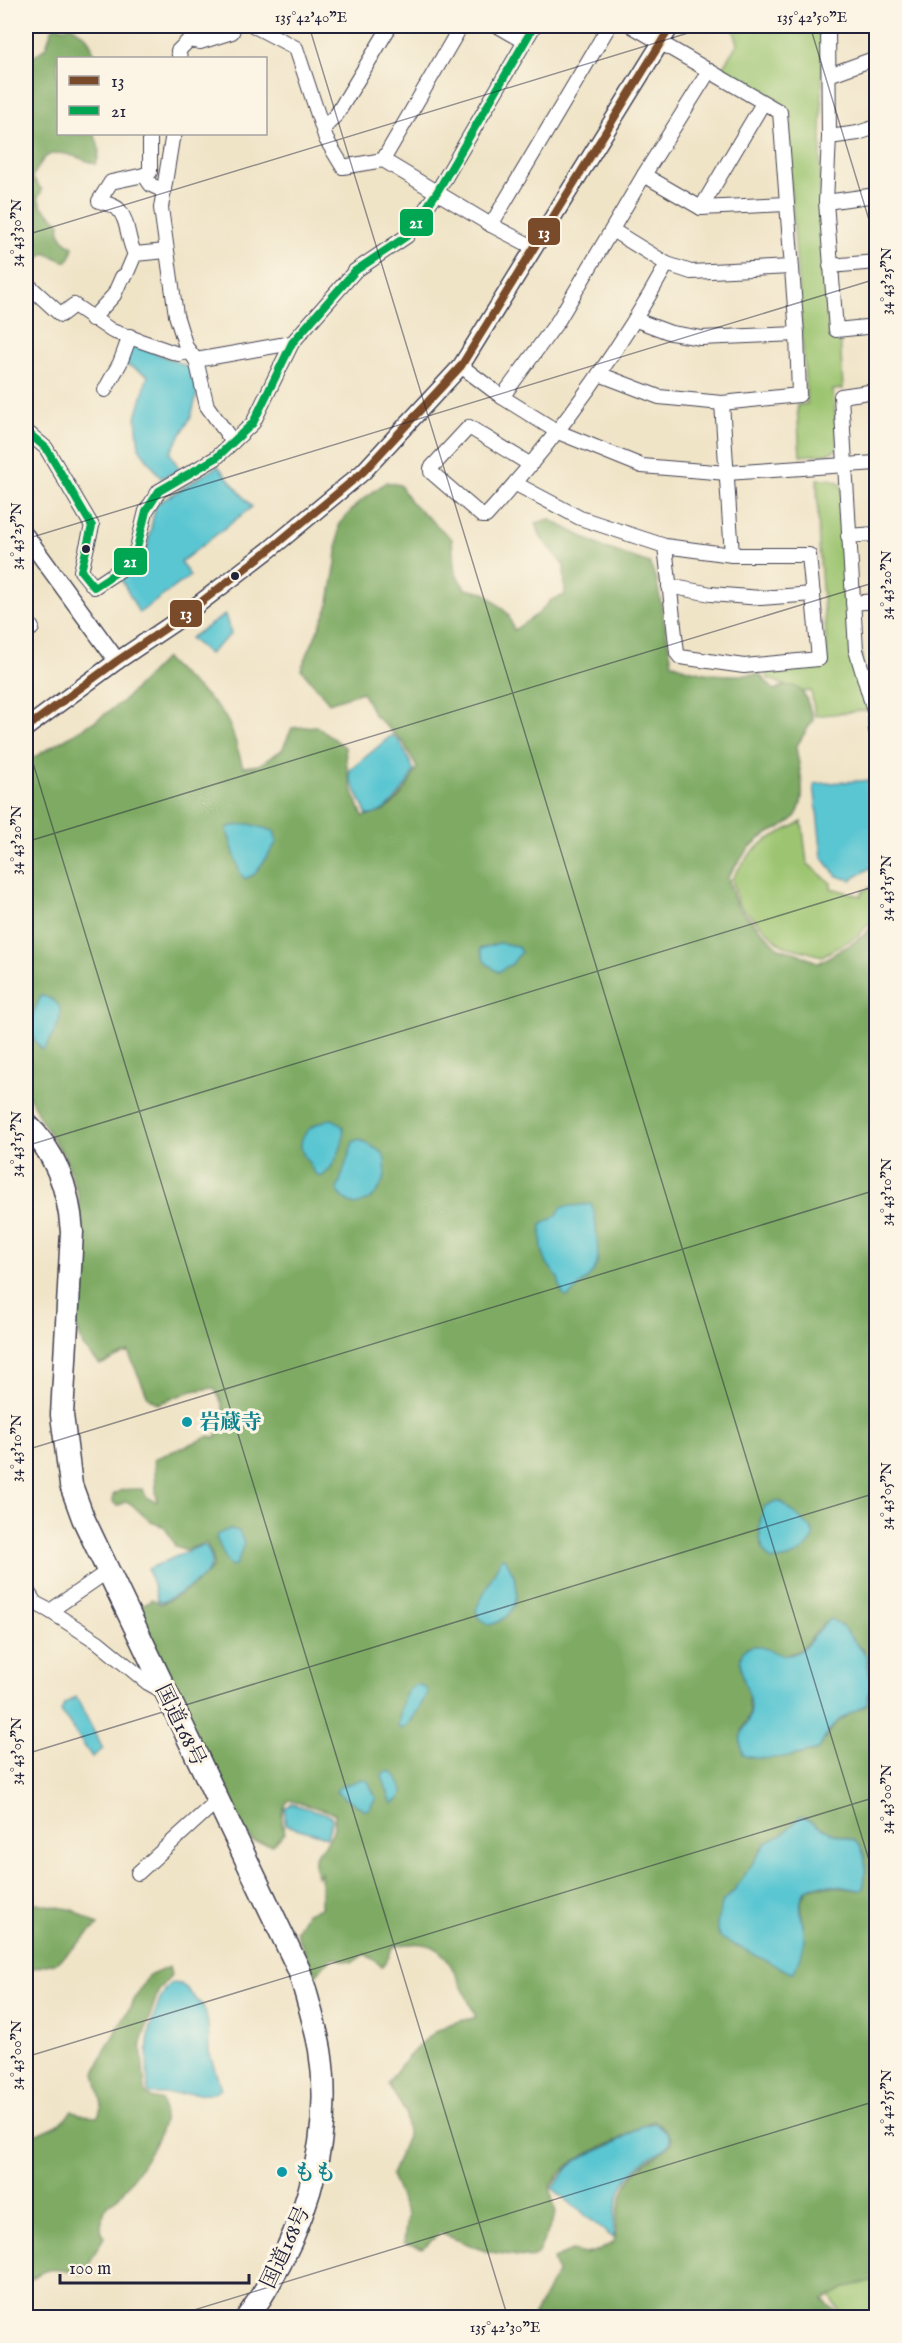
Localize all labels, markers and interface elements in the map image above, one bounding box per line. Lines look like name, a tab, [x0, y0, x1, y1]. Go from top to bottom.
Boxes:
text: 135°42'40"E	[275, 8, 347, 27]
text: 135°42'50"E	[777, 8, 847, 27]
legend	[57, 57, 267, 135]
text: 13	[111, 71, 124, 94]
text: 21	[111, 101, 126, 124]
text: 34°43'30"N	[7, 199, 26, 267]
line badge: 21	[399, 208, 434, 237]
text: 21	[409, 214, 423, 234]
line badge: 13	[527, 217, 561, 246]
text: 13	[538, 224, 550, 244]
text: 34°43'25"N	[877, 247, 896, 315]
text: 34°43'25"N	[7, 502, 26, 570]
unlabelled marker	[80, 543, 92, 555]
line badge: 21	[113, 547, 148, 576]
text: 34°43'20"N	[877, 550, 896, 620]
text: 21	[123, 553, 137, 573]
unlabelled marker	[229, 570, 241, 582]
line badge: 13	[169, 599, 203, 628]
text: 13	[180, 605, 192, 625]
text: 34°43'20"N	[7, 805, 26, 875]
text: 34°43'15"N	[877, 855, 896, 921]
text: 34°43'15"N	[7, 1111, 26, 1177]
text: 34°43'10"N	[877, 1158, 896, 1226]
place label: 岩蔵寺	[199, 1410, 262, 1437]
text: 34°43'10"N	[7, 1414, 26, 1482]
marker: 岩蔵寺	[180, 1415, 194, 1429]
text: 34°43'05"N	[877, 1462, 896, 1530]
street label: 国道168号	[148, 1680, 211, 1771]
text: 34°43'05"N	[7, 1717, 26, 1785]
text: 34°43'00"N	[877, 1764, 896, 1834]
text: 34°43'00"N	[7, 2020, 26, 2090]
text: 34°42'55"N	[877, 2069, 896, 2137]
place label: もも	[294, 2160, 336, 2187]
marker: もも	[275, 2165, 289, 2179]
street label: 国道168号	[256, 2202, 317, 2293]
scale bar	[60, 2247, 249, 2285]
text: 100 m	[69, 2258, 111, 2281]
text: 135°42'30"E	[470, 2318, 540, 2337]

